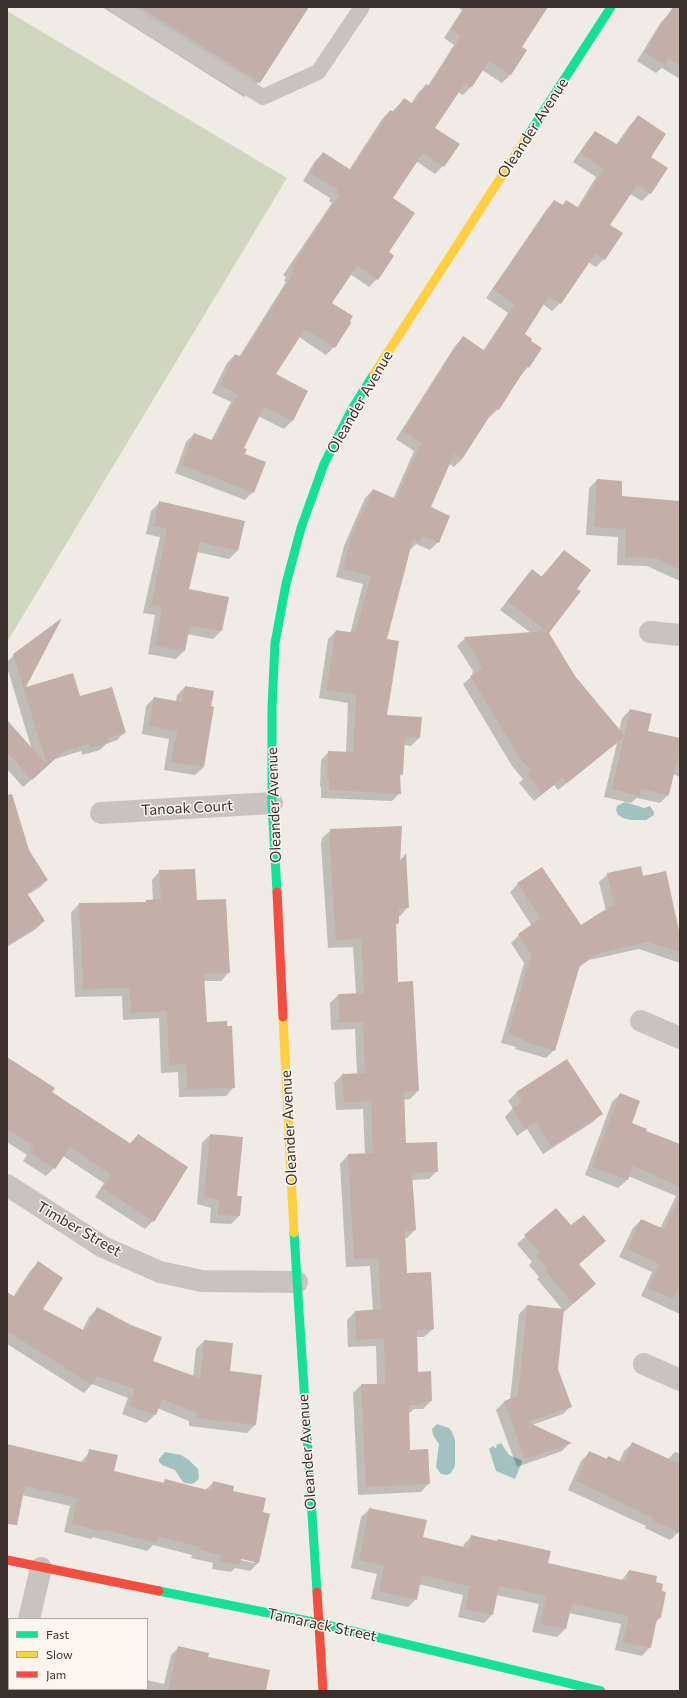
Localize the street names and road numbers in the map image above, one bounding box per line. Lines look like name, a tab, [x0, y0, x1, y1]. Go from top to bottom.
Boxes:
street label: Oleander Avenue	[494, 75, 572, 181]
street label: Oleander Avenue	[323, 347, 397, 457]
street label: Oleander Avenue	[263, 747, 285, 863]
street label: Tanoak Court	[140, 797, 234, 819]
street label: Oleander Avenue	[277, 1070, 301, 1186]
street label: Timber Street	[34, 1198, 124, 1260]
street label: Oleander Avenue	[294, 1394, 320, 1510]
street label: Tamarack Street	[266, 1605, 378, 1645]

